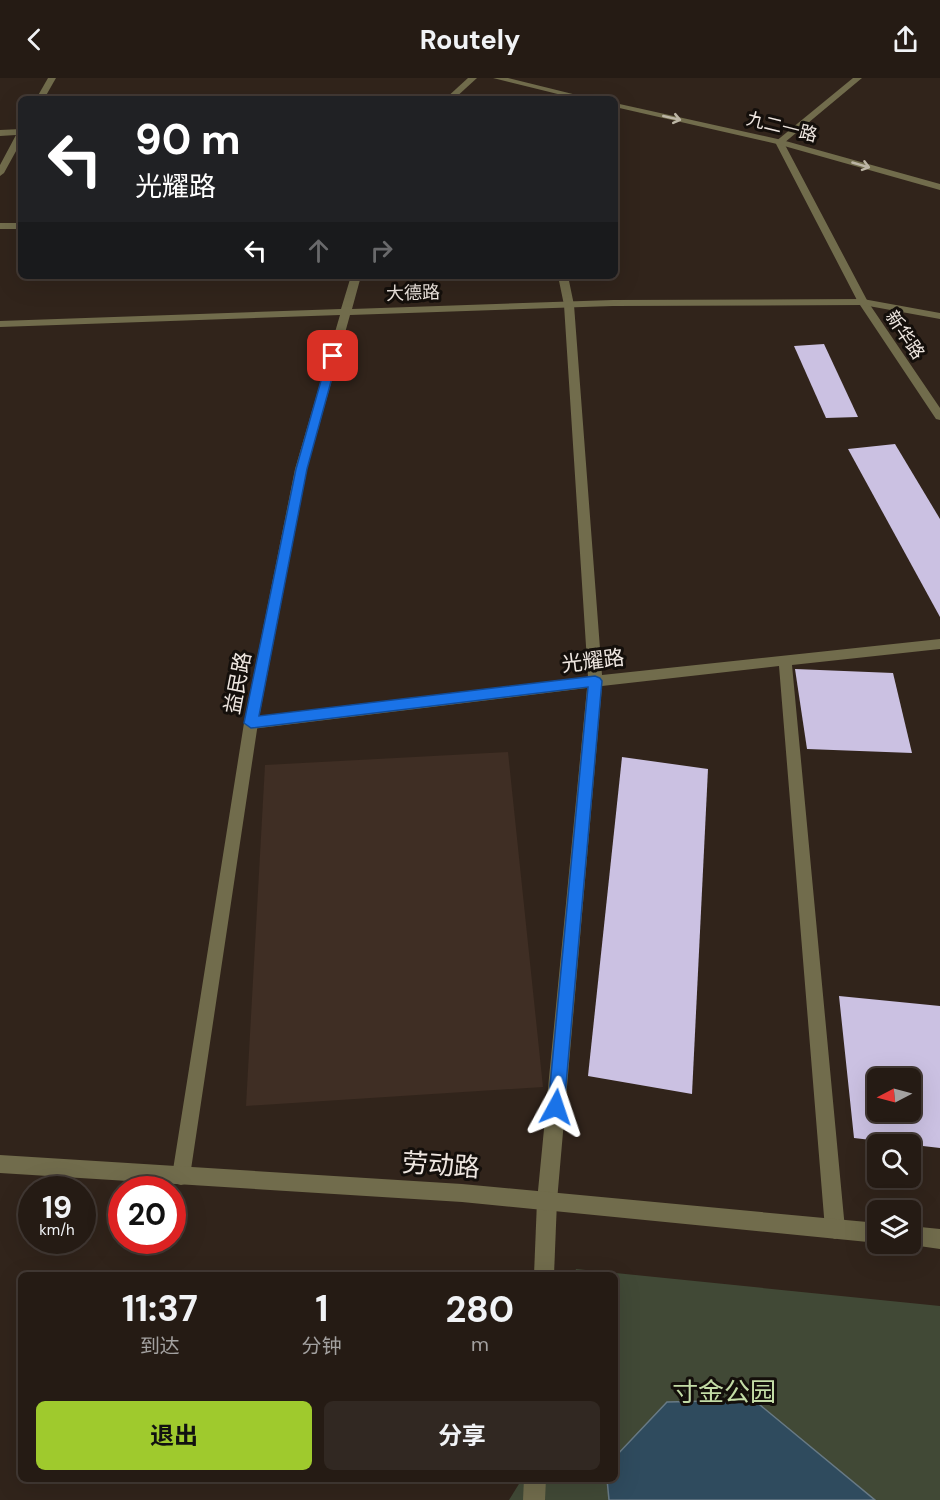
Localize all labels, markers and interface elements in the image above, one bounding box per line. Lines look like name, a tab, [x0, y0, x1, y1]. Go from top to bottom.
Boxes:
text: Routely	[420, 22, 520, 57]
icon: back	[18, 23, 51, 56]
icon: share	[889, 23, 922, 56]
street label: 九二一路	[744, 107, 820, 147]
text: 90 m	[135, 112, 241, 167]
one-way arrow	[662, 113, 681, 124]
icon: left	[36, 120, 114, 198]
one-way arrow	[851, 160, 870, 171]
text: 光耀路	[135, 169, 216, 204]
icon: left	[239, 234, 272, 267]
icon: ahead	[302, 234, 335, 267]
icon: right	[365, 234, 398, 267]
street label: 大德路	[386, 280, 440, 306]
street label: 新华路	[880, 306, 930, 364]
pin	[307, 330, 358, 381]
icon: arrive	[316, 339, 349, 372]
street label: 光耀路	[560, 643, 626, 679]
street label: 益民路	[218, 649, 258, 717]
north arrow	[867, 1068, 921, 1122]
map controls	[867, 1068, 921, 1254]
position arrow	[524, 1075, 588, 1139]
button: search	[867, 1134, 921, 1188]
street label: 劳动路	[401, 1145, 481, 1185]
speed limit sign: 20	[108, 1176, 186, 1254]
text: 19	[42, 1188, 72, 1227]
button: layers	[867, 1200, 921, 1254]
text: km/h	[39, 1220, 75, 1240]
text: 11:37	[122, 1285, 198, 1332]
text: 1	[315, 1285, 328, 1332]
text: 280	[446, 1286, 514, 1333]
text: m	[471, 1331, 489, 1357]
text: 到达	[140, 1333, 180, 1359]
text: 分钟	[302, 1333, 342, 1359]
park label: 寸金公园	[672, 1375, 776, 1409]
button: 退出	[36, 1401, 312, 1470]
button: 分享	[324, 1401, 600, 1470]

